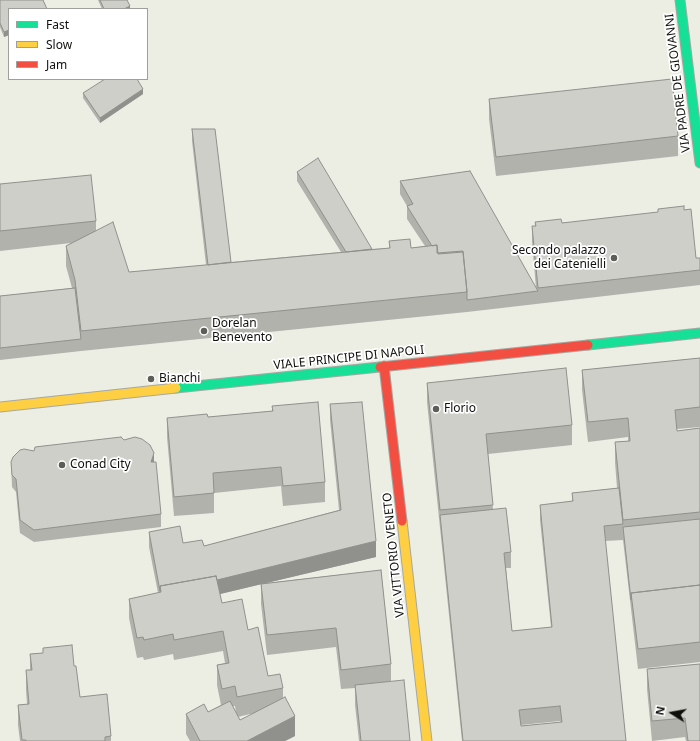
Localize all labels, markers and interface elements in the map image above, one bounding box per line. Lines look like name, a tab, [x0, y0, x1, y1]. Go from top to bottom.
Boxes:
legend	[8, 8, 148, 80]
street label: VIA PADRE DE GIOVANNI	[662, 13, 694, 153]
text: Fast	[46, 16, 69, 33]
text: Slow	[46, 36, 72, 53]
text: Jam	[46, 56, 67, 73]
place label: Secondo palazzo dei Catenielli	[512, 244, 606, 272]
marker: Secondo palazzo dei Catenielli	[609, 253, 619, 263]
place label: Dorelan Benevento	[212, 317, 272, 345]
marker: Dorelan Benevento	[199, 326, 209, 336]
street label: VIALE PRINCIPE DI NAPOLI	[273, 343, 425, 373]
place label: Bianchi	[159, 372, 200, 386]
marker: Bianchi	[146, 374, 156, 384]
place label: Florio	[444, 402, 476, 416]
marker: Florio	[431, 404, 441, 414]
place label: Conad City	[70, 458, 131, 472]
marker: Conad City	[57, 460, 67, 470]
street label: VIA VITTORIO VENETO	[380, 492, 408, 618]
north arrow	[652, 693, 692, 733]
text: N	[652, 705, 668, 716]

